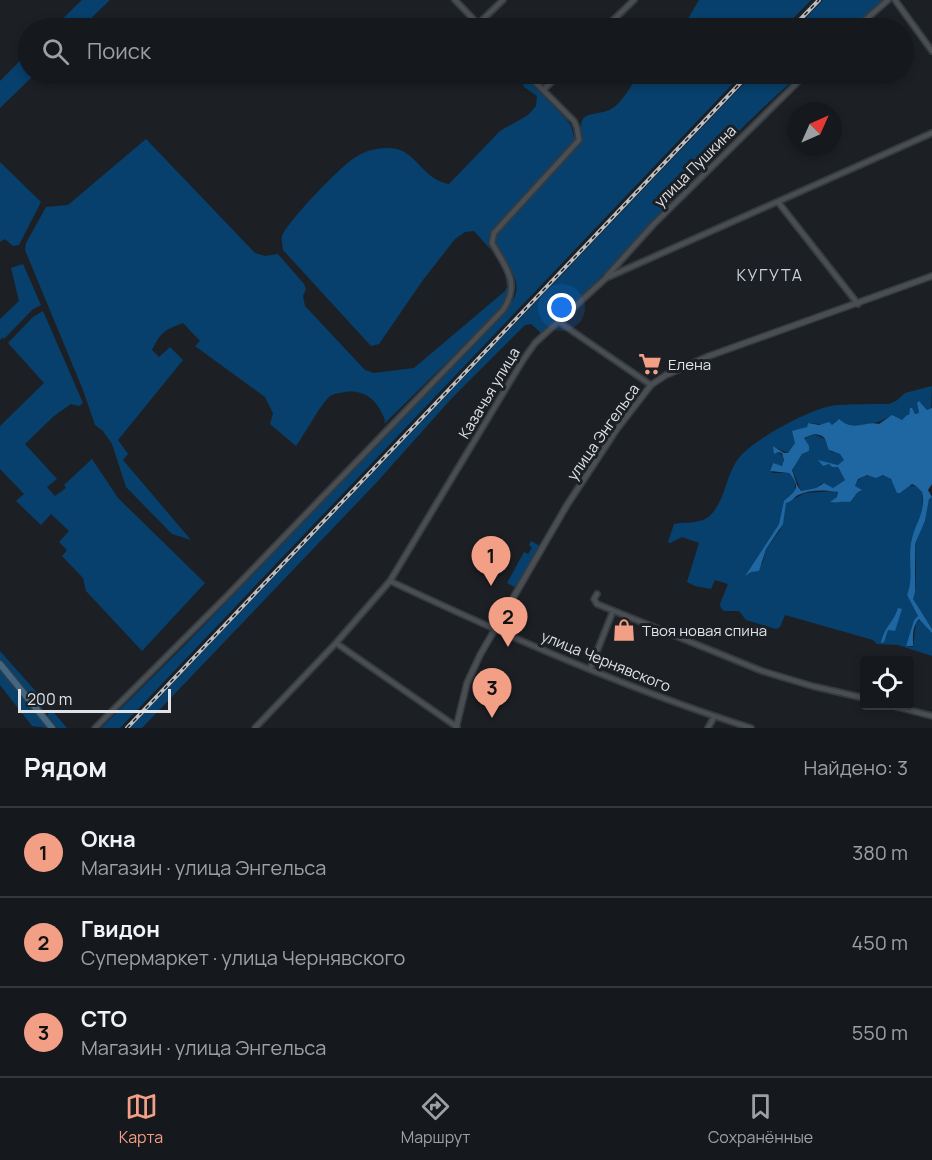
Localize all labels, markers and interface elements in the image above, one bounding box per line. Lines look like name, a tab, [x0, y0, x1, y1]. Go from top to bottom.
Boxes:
search box	[18, 18, 914, 84]
icon: search	[39, 35, 72, 68]
text: Поиск	[87, 36, 151, 66]
north arrow	[788, 102, 842, 156]
street label: улица Пушкина	[649, 120, 741, 212]
district label: КУГУТА	[737, 264, 803, 286]
your location	[547, 293, 576, 322]
street label: Казачья улица	[453, 343, 525, 443]
supermarket icon: Елена	[637, 351, 663, 377]
place label: Елена	[668, 354, 711, 375]
street label: улица Энгельса	[562, 379, 644, 485]
pin: 1	[472, 536, 510, 586]
pin: 2	[488, 598, 528, 647]
shop icon: Твоя новая спина	[611, 617, 637, 643]
place label: Твоя новая спина	[642, 620, 767, 641]
street label: улица Чернявского	[538, 625, 674, 697]
map controls	[860, 656, 914, 710]
button: locate	[860, 656, 914, 710]
pin: 3	[472, 668, 512, 718]
scale bar	[18, 686, 171, 714]
text: 200 m	[27, 688, 72, 710]
text: Рядом	[24, 749, 107, 785]
text: Найдено: 3	[803, 754, 908, 781]
text: Окна	[81, 824, 136, 854]
text: 1	[39, 839, 48, 866]
text: 380 m	[852, 839, 908, 866]
text: Магазин · улица Энгельса	[81, 854, 326, 881]
text: Гвидон	[81, 914, 160, 944]
text: 2	[38, 929, 49, 956]
text: 450 m	[852, 929, 908, 956]
text: Супермаркет · улица Чернявского	[81, 944, 405, 971]
text: СТО	[81, 1004, 127, 1034]
text: 3	[38, 1019, 49, 1046]
text: 550 m	[852, 1019, 908, 1046]
text: Магазин · улица Энгельса	[81, 1034, 326, 1061]
tab: Карта	[119, 1090, 163, 1148]
tab: Маршрут	[401, 1090, 470, 1148]
tab: Сохранённые	[708, 1090, 813, 1148]

